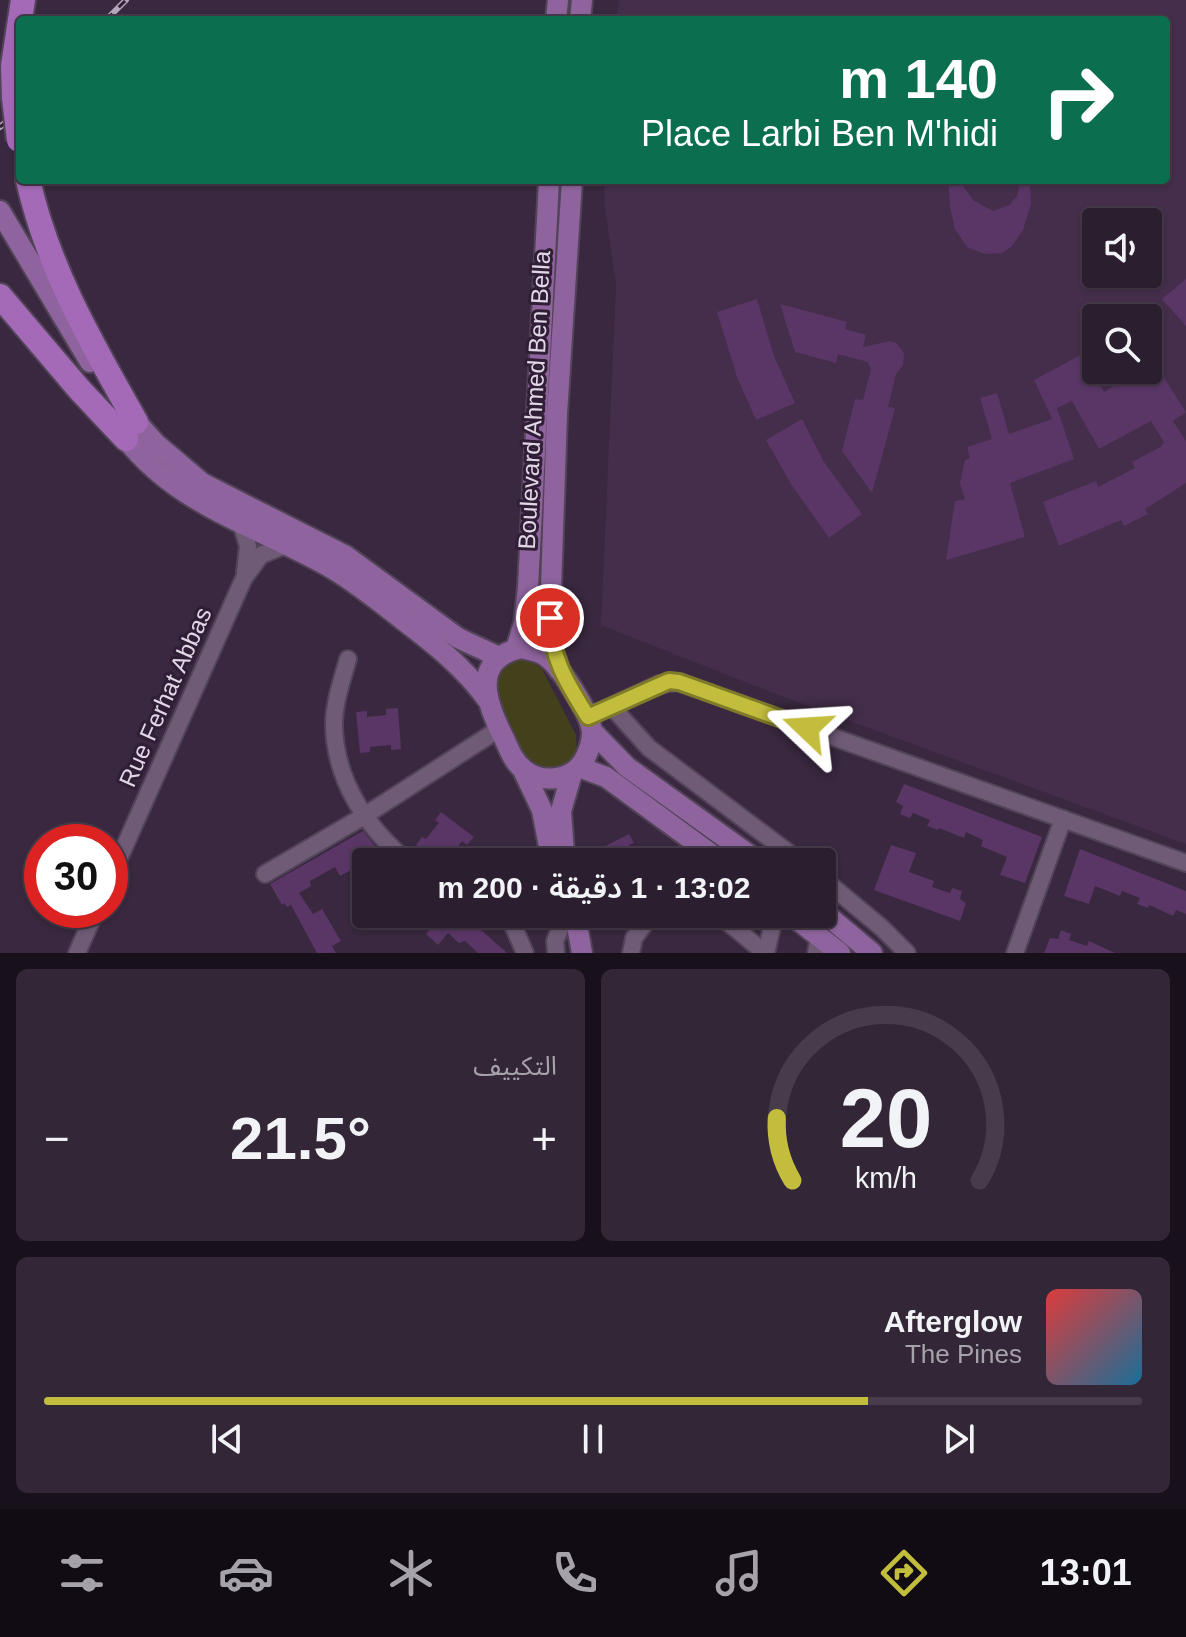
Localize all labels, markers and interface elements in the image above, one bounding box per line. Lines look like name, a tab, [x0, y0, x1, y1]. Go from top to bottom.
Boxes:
text: 140 m	[839, 47, 998, 110]
icon: right	[1026, 48, 1130, 152]
text: Place Larbi Ben M'hidi	[641, 113, 998, 154]
map controls	[1082, 208, 1162, 384]
button: sound	[1082, 208, 1162, 288]
street label: Boulevard Ahmed Ben Bella	[513, 249, 555, 550]
button: search	[1082, 304, 1162, 384]
pin	[516, 584, 584, 652]
icon: arrive	[528, 596, 572, 640]
street label: Rue Ferhat Abbas	[113, 603, 217, 791]
position arrow	[765, 686, 849, 770]
speed limit sign: 30	[24, 824, 128, 928]
text: 13:02 · 1 دقيقة · 200 m	[438, 871, 750, 904]
text: التكييف	[473, 1051, 557, 1081]
text: 20	[839, 1072, 932, 1165]
text: 21.5°	[230, 1105, 371, 1172]
text: −	[44, 1114, 70, 1163]
text: +	[531, 1114, 557, 1163]
text: km/h	[855, 1162, 916, 1194]
text: Afterglow	[884, 1305, 1022, 1338]
text: The Pines	[905, 1339, 1022, 1369]
icon: previous	[205, 1417, 249, 1461]
icon: pause	[571, 1417, 615, 1461]
icon: next	[937, 1417, 981, 1461]
icon: filters	[54, 1545, 110, 1601]
icon: car	[218, 1545, 274, 1601]
icon: climate	[383, 1545, 439, 1601]
icon: phone	[547, 1545, 603, 1601]
icon: music	[711, 1545, 767, 1601]
icon: directions	[876, 1545, 932, 1601]
text: 13:01	[1040, 1552, 1132, 1593]

